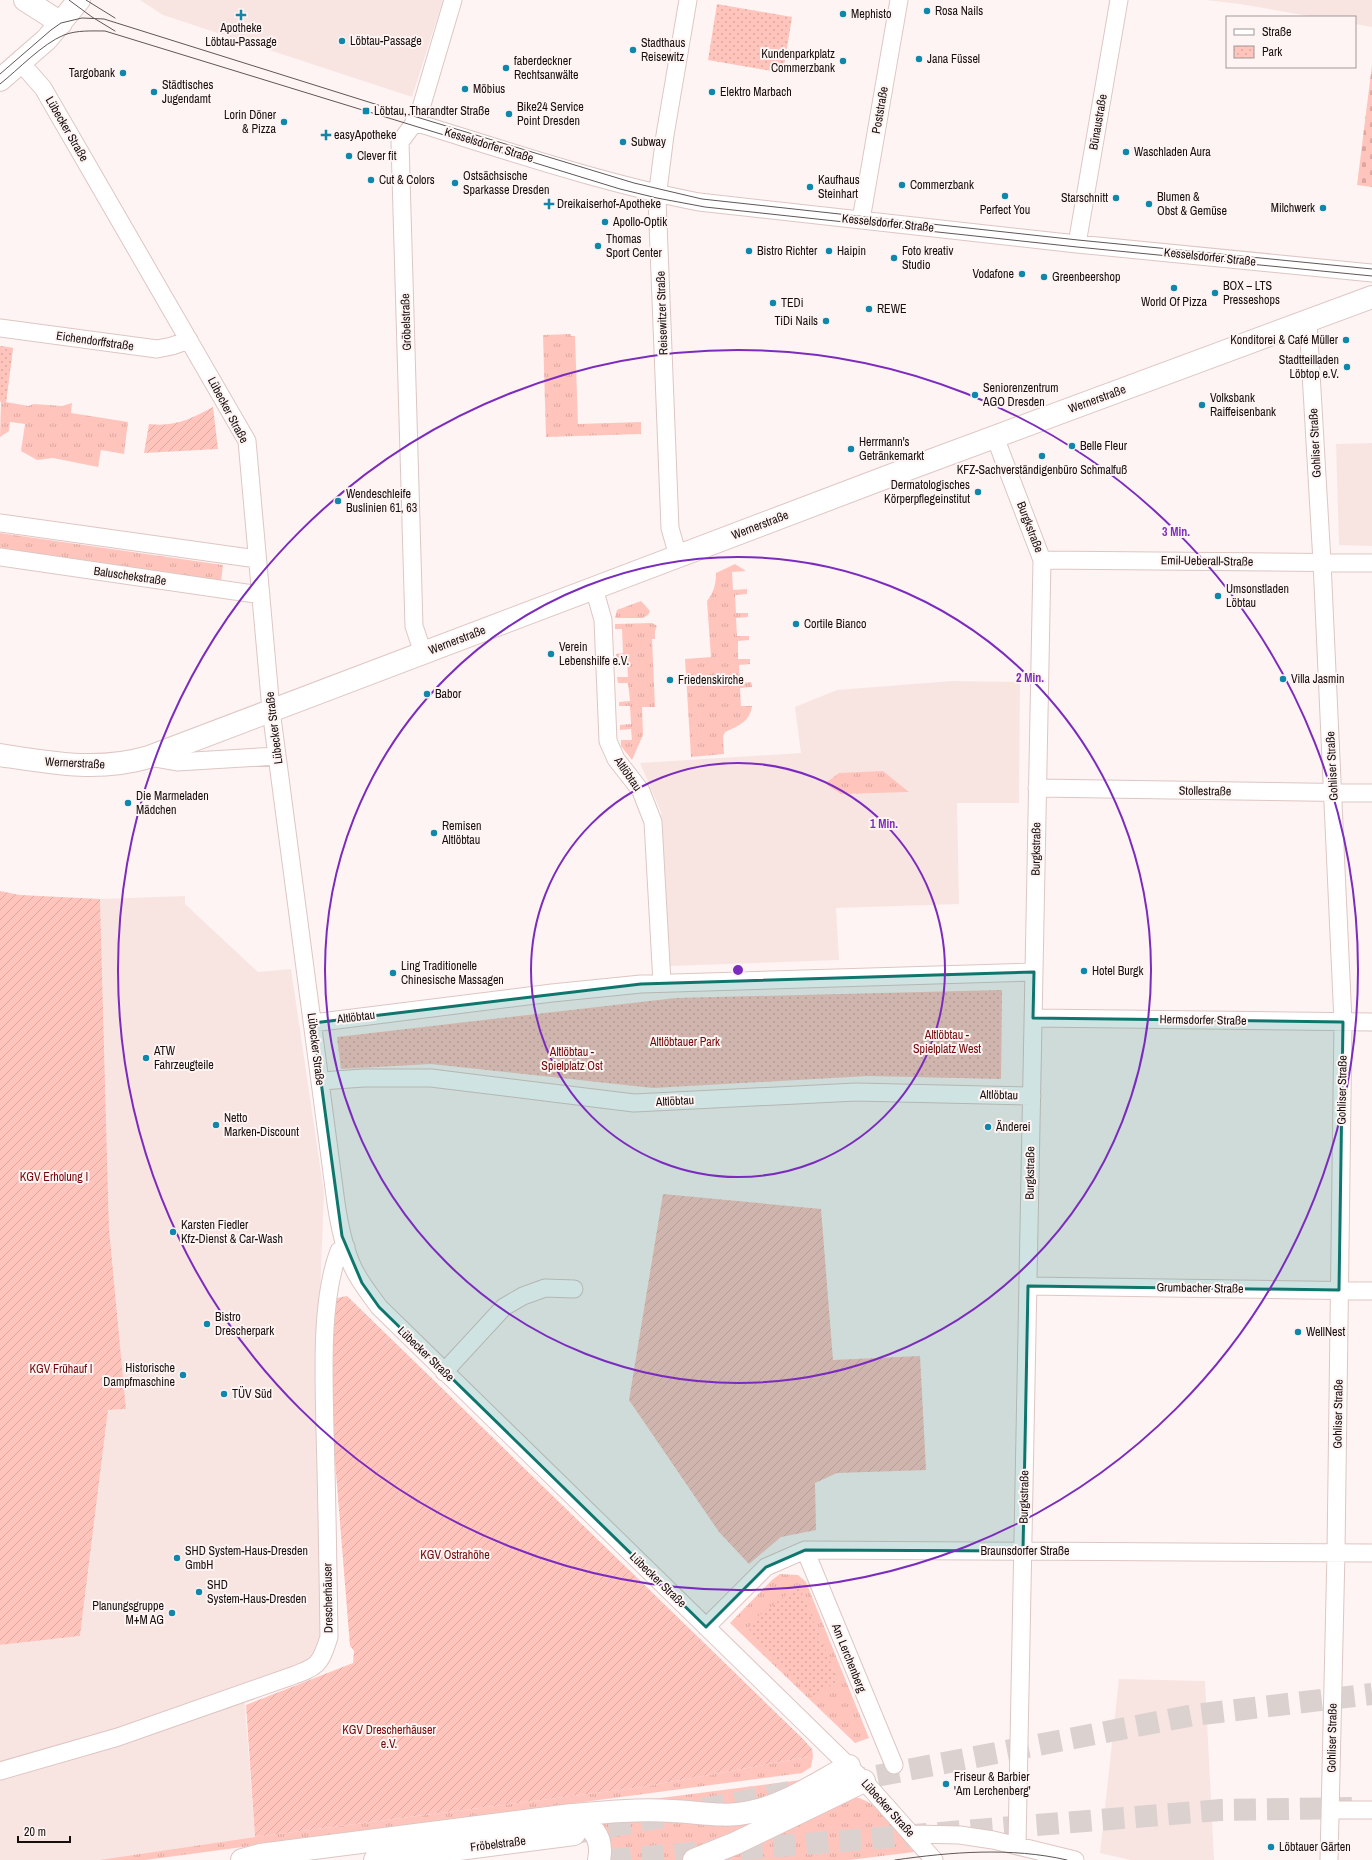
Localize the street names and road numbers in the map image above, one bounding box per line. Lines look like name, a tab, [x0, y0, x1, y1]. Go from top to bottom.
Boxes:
street label: Poststraße	[868, 85, 892, 135]
street label: Lübecker Straße	[42, 93, 92, 165]
street label: Bünaustraße	[1085, 93, 1111, 151]
street label: Kesselsdorfer Straße	[442, 124, 536, 166]
street label: Kesselsdorfer Straße	[841, 210, 935, 236]
street label: Kesselsdorfer Straße	[1163, 244, 1257, 270]
street label: Reisewitzer Straße	[653, 271, 671, 355]
street label: Gröbelstraße	[397, 293, 415, 351]
street label: Eichendorffstraße	[55, 328, 135, 354]
street label: Lübecker Straße	[204, 374, 252, 446]
street label: Wernerstraße	[1066, 381, 1128, 417]
street label: Gohliser Straße	[1305, 408, 1325, 478]
street label: Burgkstraße	[1013, 499, 1047, 555]
street label: Wernerstraße	[729, 507, 791, 543]
street label: Emil-Ueberall-Straße	[1161, 552, 1253, 570]
street label: Baluschekstraße	[93, 563, 167, 589]
street label: Wernerstraße	[426, 622, 488, 658]
street label: Lübecker Straße	[262, 691, 286, 765]
street label: Gohliser Straße	[1322, 731, 1342, 801]
street label: Wernerstraße	[45, 753, 105, 773]
street label: Altlöbtau	[610, 753, 646, 794]
street label: Stollestraße	[1179, 783, 1231, 799]
street label: Burgkstraße	[1028, 822, 1044, 876]
street label: Altlöbtau	[335, 1007, 376, 1027]
street label: Hermsdorfer Straße	[1159, 1011, 1247, 1029]
street label: Lübecker Straße	[304, 1012, 328, 1086]
street label: Gohliser Straße	[1333, 1055, 1351, 1125]
street label: Altlöbtau	[979, 1087, 1018, 1103]
street label: Altlöbtau	[654, 1092, 695, 1110]
street label: Burgkstraße	[1022, 1146, 1038, 1200]
street label: Grumbacher Straße	[1156, 1279, 1244, 1297]
street label: Lübecker Straße	[394, 1323, 458, 1385]
street label: Gohliser Straße	[1329, 1379, 1347, 1449]
street label: Burgkstraße	[1016, 1470, 1032, 1524]
street label: Braunsdorfer Straße	[980, 1543, 1070, 1559]
street label: Lübecker Straße	[626, 1549, 690, 1611]
street label: Drescherhäuser	[319, 1562, 337, 1633]
street label: Am Lerchenberg	[828, 1620, 870, 1695]
street label: Gohliser Straße	[1323, 1703, 1341, 1773]
street label: Lübecker Straße	[858, 1776, 918, 1840]
street label: Fröbelstraße	[469, 1833, 527, 1855]

